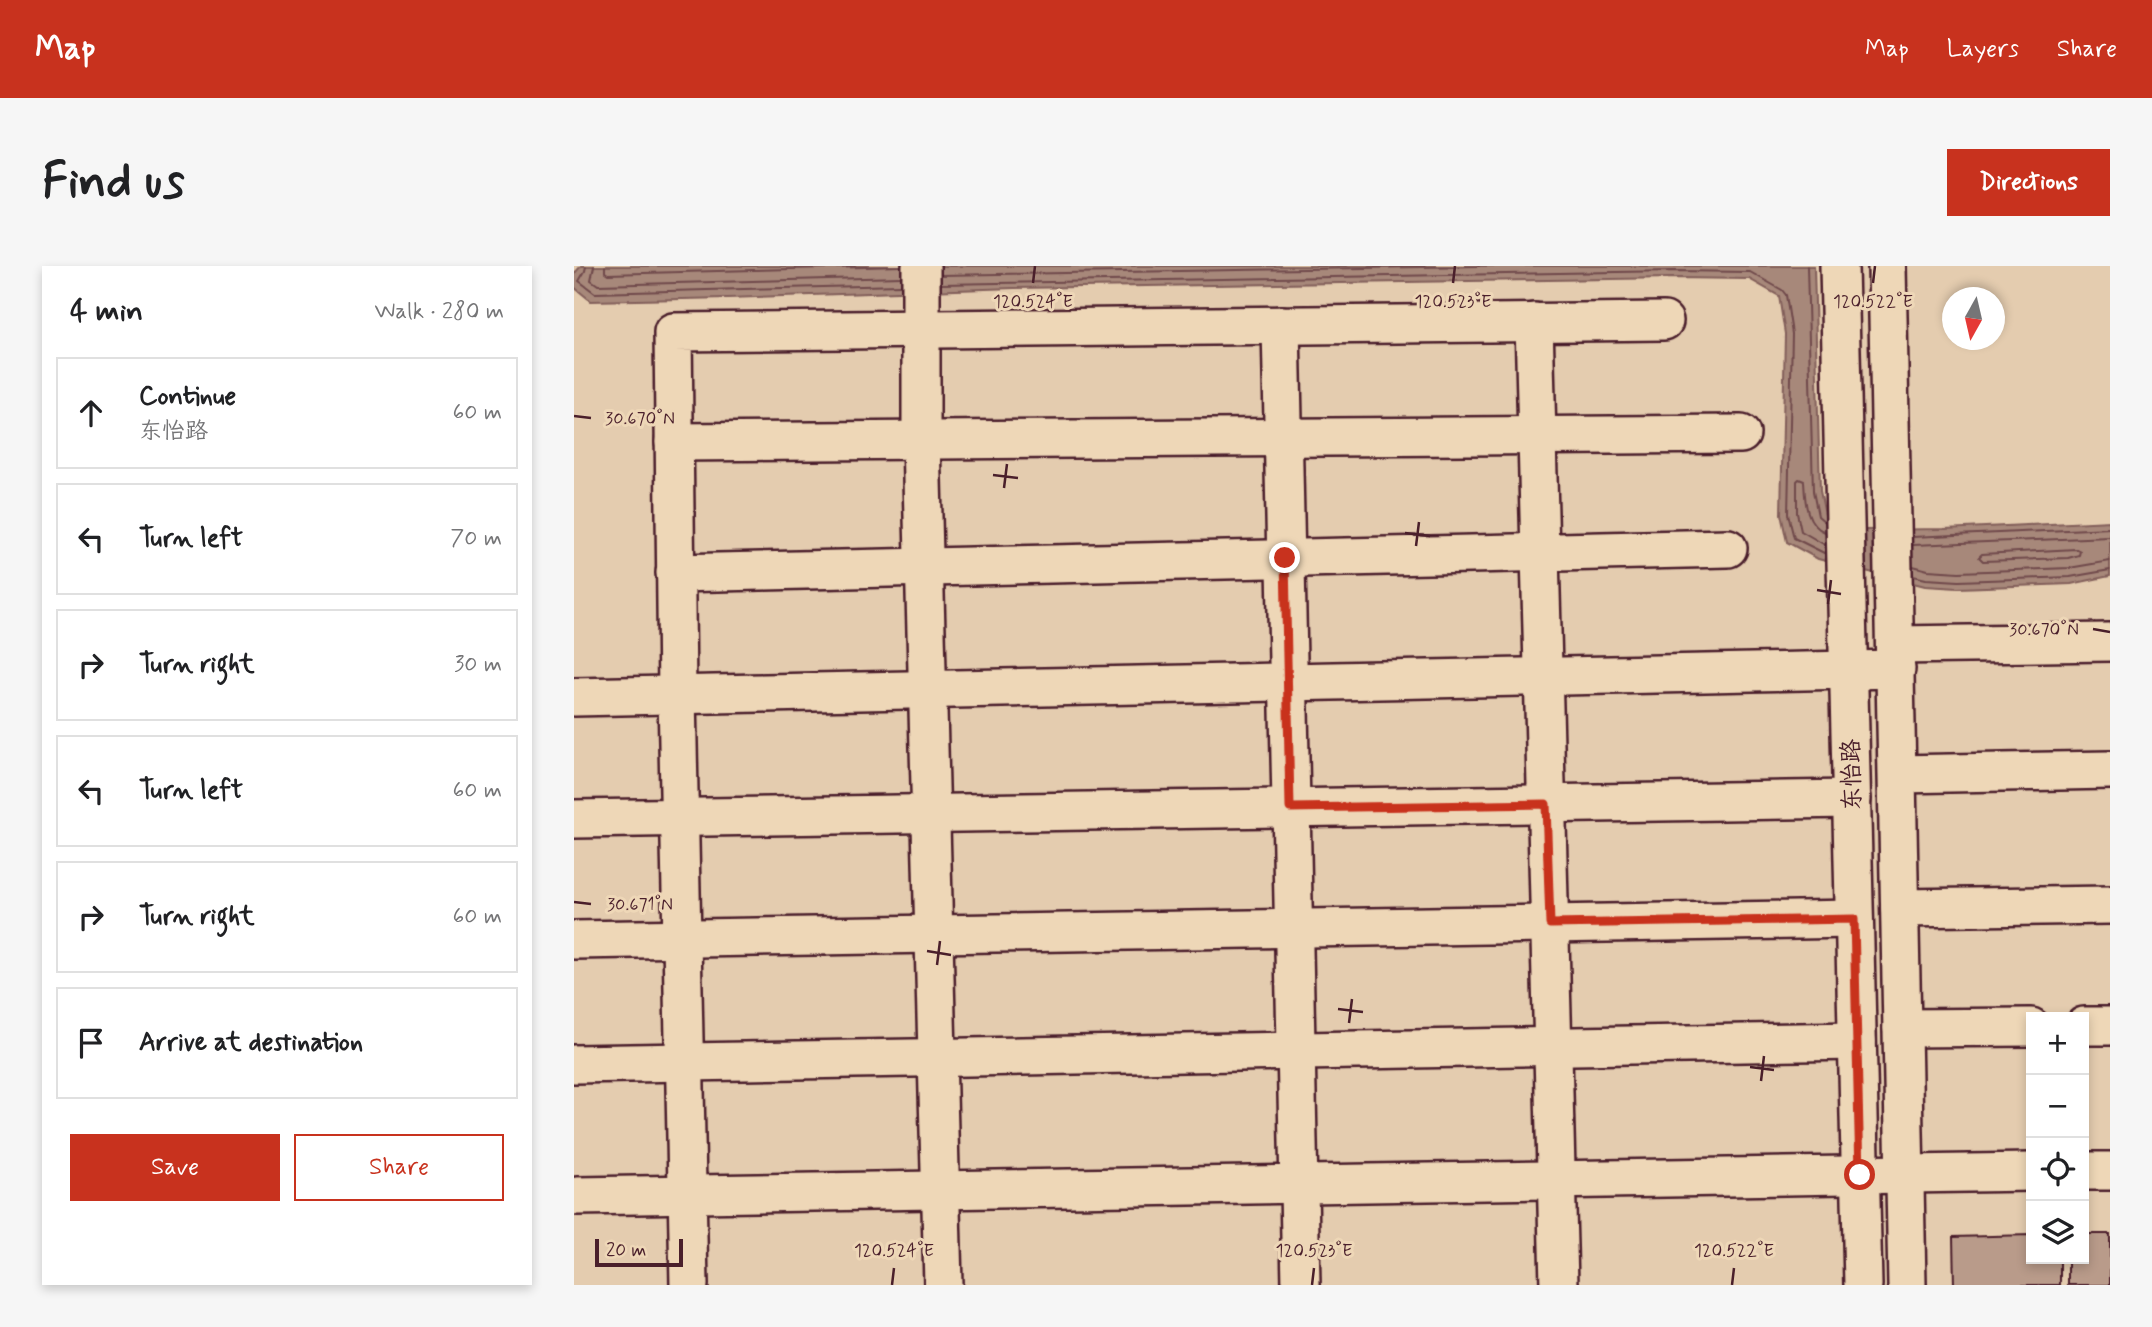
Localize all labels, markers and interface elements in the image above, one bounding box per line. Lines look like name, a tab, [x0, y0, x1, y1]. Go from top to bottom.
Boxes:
text: Map	[35, 27, 95, 71]
text: Map	[1865, 34, 1909, 65]
text: Layers	[1947, 34, 2019, 65]
text: Share	[2057, 34, 2117, 65]
button: Directions	[1947, 149, 2110, 216]
text: Find us	[42, 150, 185, 215]
north arrow	[1942, 287, 2005, 350]
text: 120.524°E	[993, 290, 1073, 314]
text: 120.523°E	[1415, 290, 1491, 314]
text: 120.522°E	[1833, 290, 1913, 314]
text: 4 min	[70, 292, 143, 331]
text: Walk · 280 m	[374, 297, 504, 327]
text: Continue	[139, 380, 236, 414]
icon: ahead	[72, 394, 110, 432]
text: 60 m	[453, 398, 502, 428]
text: 30.670°N	[605, 407, 675, 431]
text: 东怡路	[139, 417, 208, 447]
icon: left	[72, 520, 110, 558]
text: Turn left	[139, 522, 243, 556]
text: 70 m	[450, 524, 502, 554]
route end	[1269, 542, 1300, 573]
text: 30.670°N	[2009, 618, 2079, 642]
icon: right	[72, 646, 110, 684]
text: Turn right	[139, 648, 255, 682]
text: 30 m	[454, 650, 502, 680]
street label: 东怡路	[1836, 739, 1869, 811]
icon: left	[72, 772, 110, 810]
text: Turn left	[139, 774, 243, 808]
text: 60 m	[453, 776, 502, 806]
text: 30.671°N	[607, 893, 673, 917]
icon: right	[72, 898, 110, 936]
text: Turn right	[139, 900, 255, 934]
text: 60 m	[453, 902, 502, 932]
map controls	[2026, 1012, 2089, 1264]
button: +	[2026, 1012, 2089, 1075]
icon: arrive	[72, 1024, 110, 1062]
text: Arrive at destination	[139, 1026, 363, 1060]
button: −	[2026, 1075, 2089, 1138]
button: Save	[70, 1134, 280, 1201]
button: Share	[294, 1134, 504, 1201]
button: locate	[2026, 1138, 2089, 1201]
route start	[1844, 1159, 1875, 1190]
button: layers	[2026, 1201, 2089, 1264]
scale bar	[595, 1236, 682, 1268]
text: 20 m	[606, 1238, 646, 1263]
text: 120.524°E	[854, 1239, 934, 1263]
text: 120.523°E	[1276, 1239, 1352, 1263]
text: 120.522°E	[1694, 1239, 1774, 1263]

